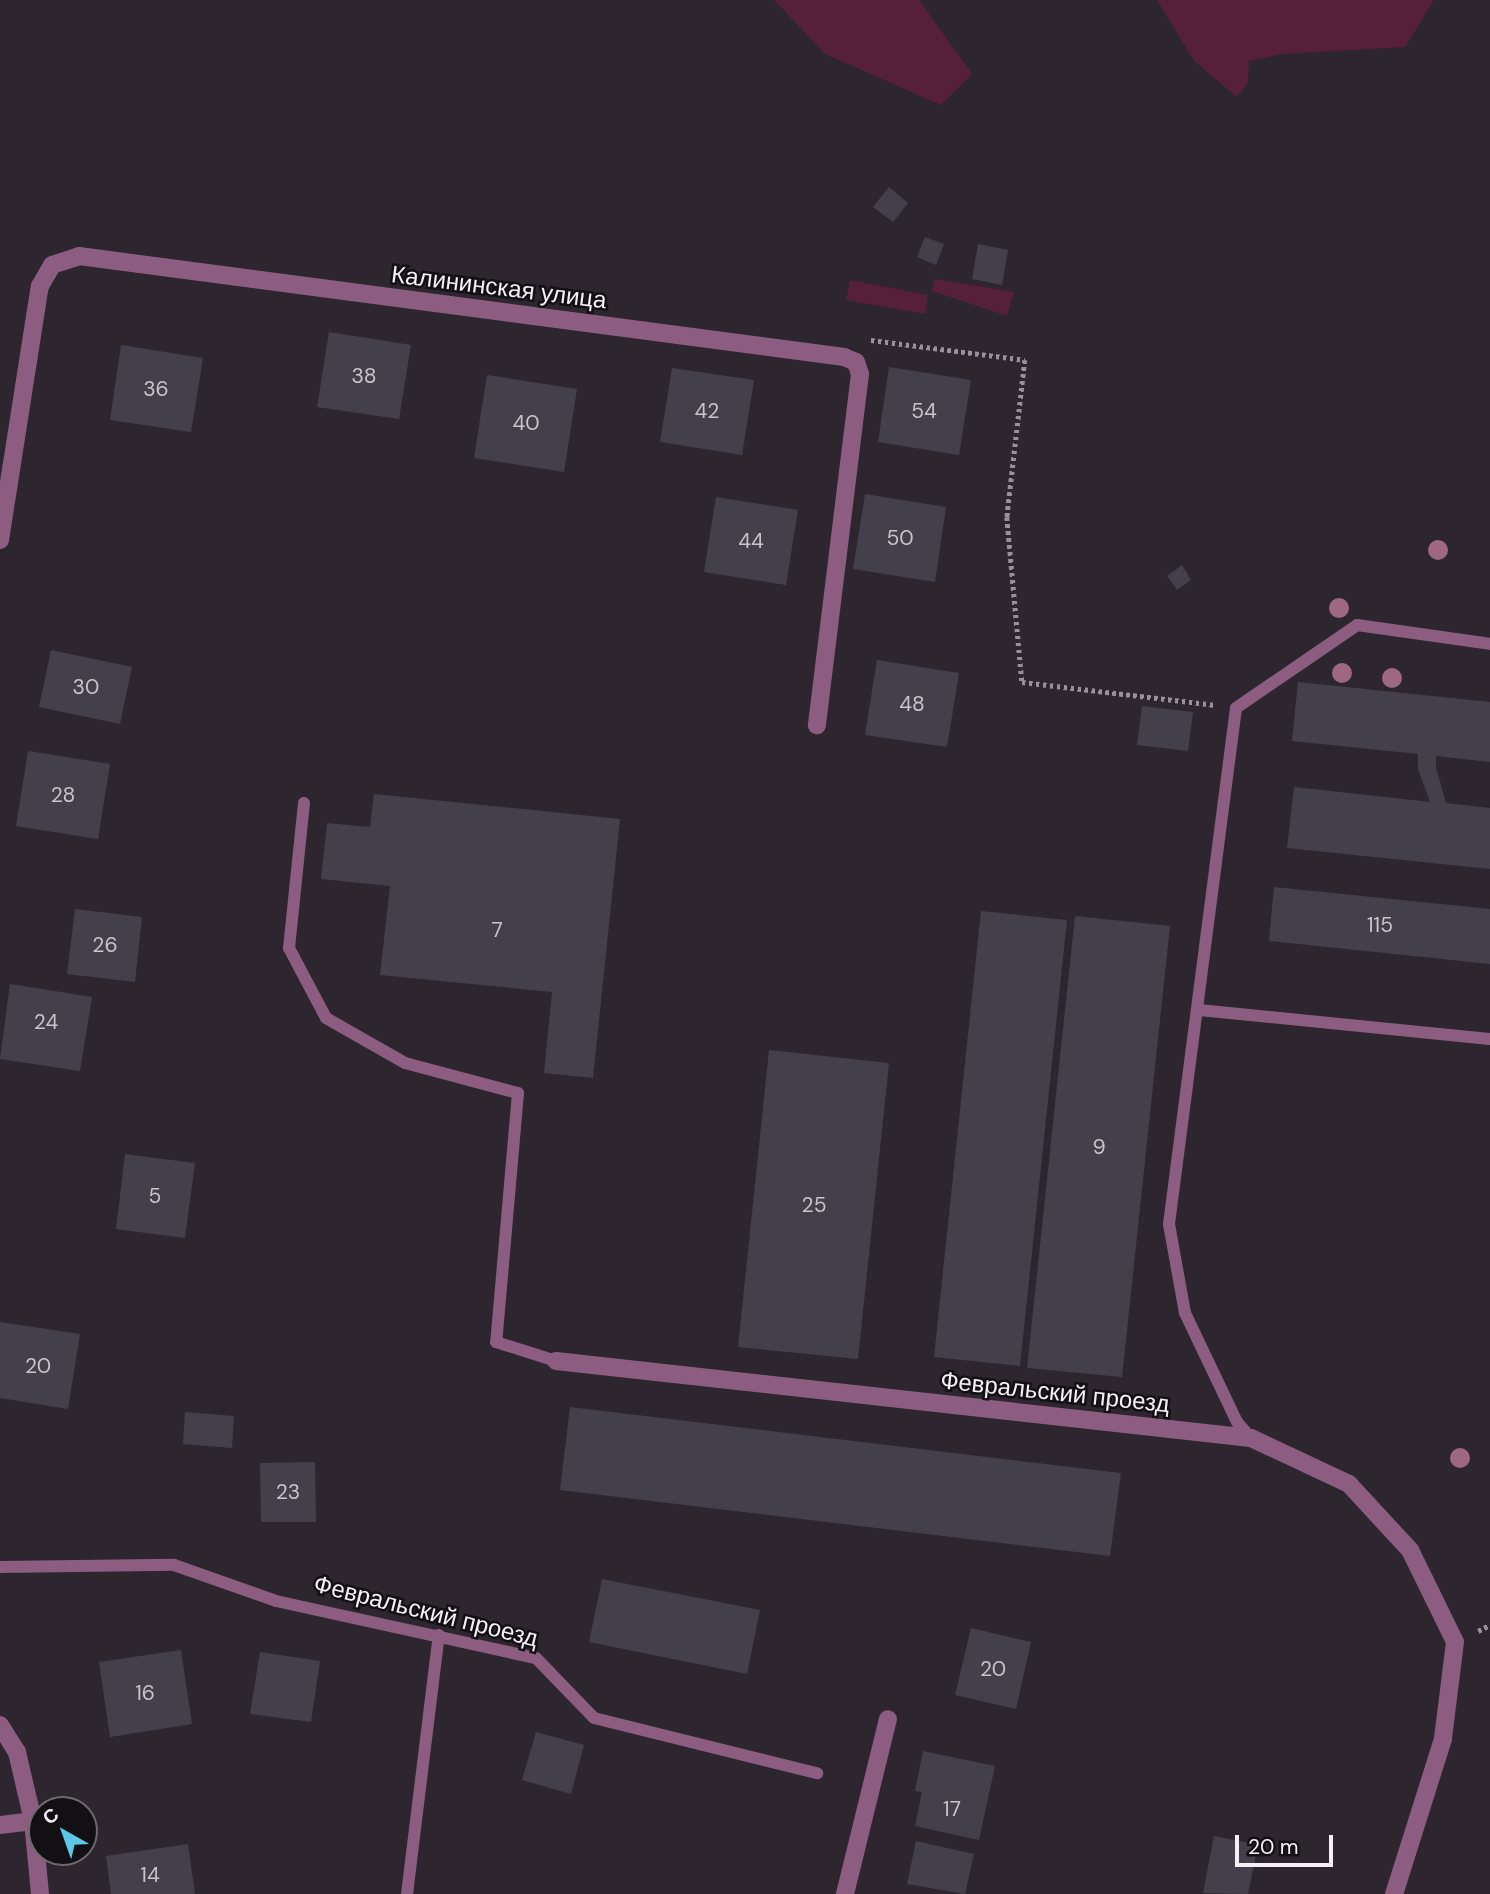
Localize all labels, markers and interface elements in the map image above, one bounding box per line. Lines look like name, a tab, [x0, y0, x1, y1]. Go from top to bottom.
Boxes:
street label: Калининская улица	[390, 260, 608, 314]
house number: 38	[351, 363, 377, 389]
house number: 36	[143, 376, 169, 402]
house number: 42	[695, 398, 719, 424]
house number: 54	[911, 398, 937, 424]
house number: 40	[512, 410, 540, 436]
house number: 50	[886, 525, 914, 551]
house number: 44	[738, 528, 764, 554]
house number: 30	[73, 674, 99, 700]
house number: 48	[899, 691, 925, 717]
house number: 28	[51, 782, 75, 808]
house number: 115	[1367, 912, 1393, 938]
house number: 7	[491, 917, 503, 943]
house number: 26	[92, 932, 118, 958]
house number: 24	[34, 1009, 58, 1035]
house number: 9	[1092, 1134, 1106, 1160]
house number: 5	[149, 1183, 161, 1209]
house number: 25	[802, 1192, 826, 1218]
house number: 20	[25, 1353, 51, 1379]
street label: Февральский проезд	[939, 1366, 1171, 1418]
house number: 23	[276, 1479, 300, 1505]
street label: Февральский проезд	[311, 1569, 541, 1653]
house number: 20	[980, 1656, 1006, 1682]
house number: 16	[135, 1680, 155, 1706]
north arrow	[28, 1796, 98, 1866]
house number: 17	[943, 1796, 961, 1822]
text: С	[37, 1802, 64, 1830]
scale bar	[1238, 1820, 1336, 1864]
text: 20 m	[1248, 1833, 1299, 1861]
house number: 14	[140, 1862, 160, 1888]

